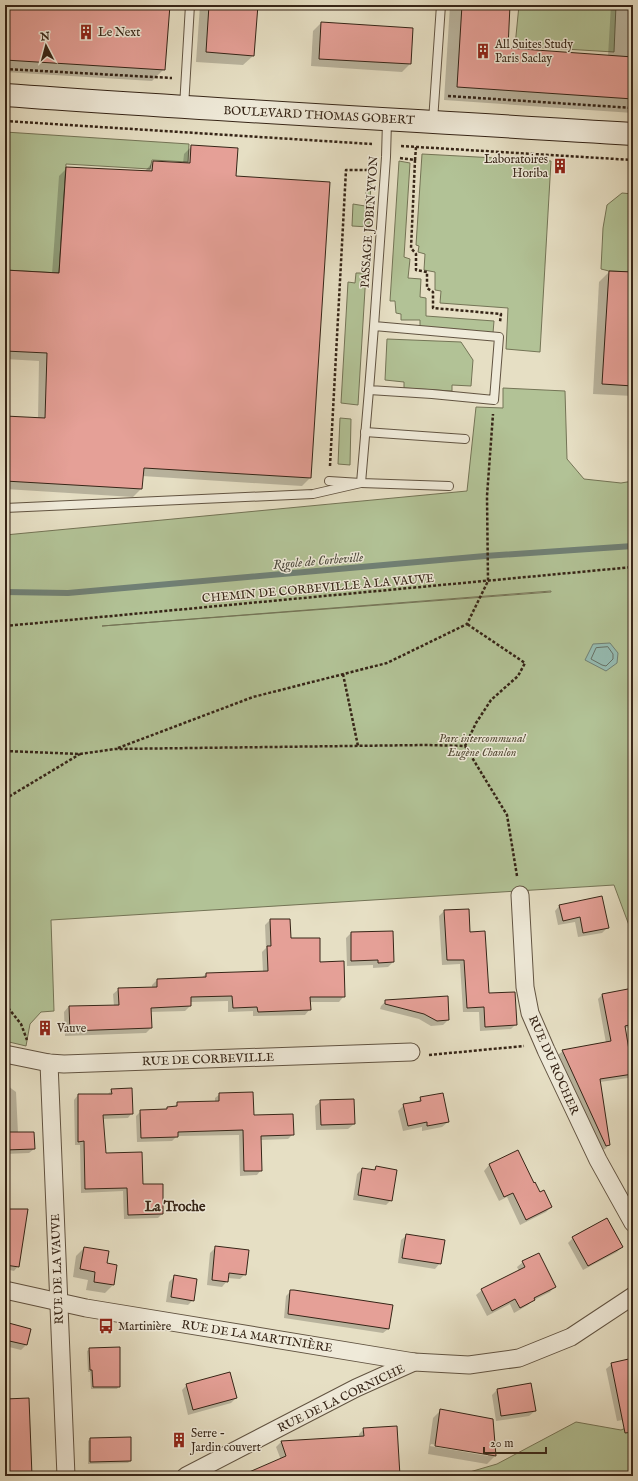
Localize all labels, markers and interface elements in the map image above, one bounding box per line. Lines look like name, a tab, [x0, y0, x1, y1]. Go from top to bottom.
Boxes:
building icon: Le Next	[77, 23, 95, 41]
place label: Le Next	[98, 25, 140, 40]
north arrow	[26, 26, 66, 66]
text: N	[39, 30, 51, 45]
place label: All Suites Study Paris Saclay	[494, 37, 573, 66]
building icon: All Suites Study Paris Saclay	[474, 42, 492, 60]
street label: BOULEVARD THOMAS GOBERT	[223, 103, 415, 128]
place label: Laboratoires Horiba	[484, 152, 549, 181]
street label: PASSAGE JOBIN YVON	[357, 155, 383, 289]
building icon: Laboratoires Horiba	[551, 157, 569, 175]
water label: Rigole de Corbeville	[272, 549, 365, 575]
street label: CHEMIN DE CORBEVILLE À LA VAUVE	[201, 570, 435, 606]
park label: Parc intercommunal Eugène Chanlon	[439, 731, 527, 761]
street label: RUE DU ROCHER	[525, 1013, 583, 1118]
building icon: Vauve	[36, 1019, 54, 1037]
place label: Vauve	[56, 1021, 87, 1036]
street label: RUE DE CORBEVILLE	[142, 1050, 274, 1069]
district label: La Troche	[145, 1198, 206, 1216]
street label: RUE DE LA VAUVE	[48, 1213, 67, 1325]
street label: RUE DE LA MARTINIÈRE	[180, 1316, 334, 1356]
bus stop icon: Martinière	[97, 1317, 115, 1335]
place label: Martinière	[118, 1319, 172, 1334]
street label: RUE DE LA CORNICHE	[275, 1361, 407, 1436]
place label: Serre - Jardin couvert	[189, 1426, 261, 1456]
scale bar	[484, 1429, 546, 1455]
building icon: Serre - Jardin couvert	[170, 1431, 188, 1449]
text: 20 m	[490, 1436, 513, 1451]

